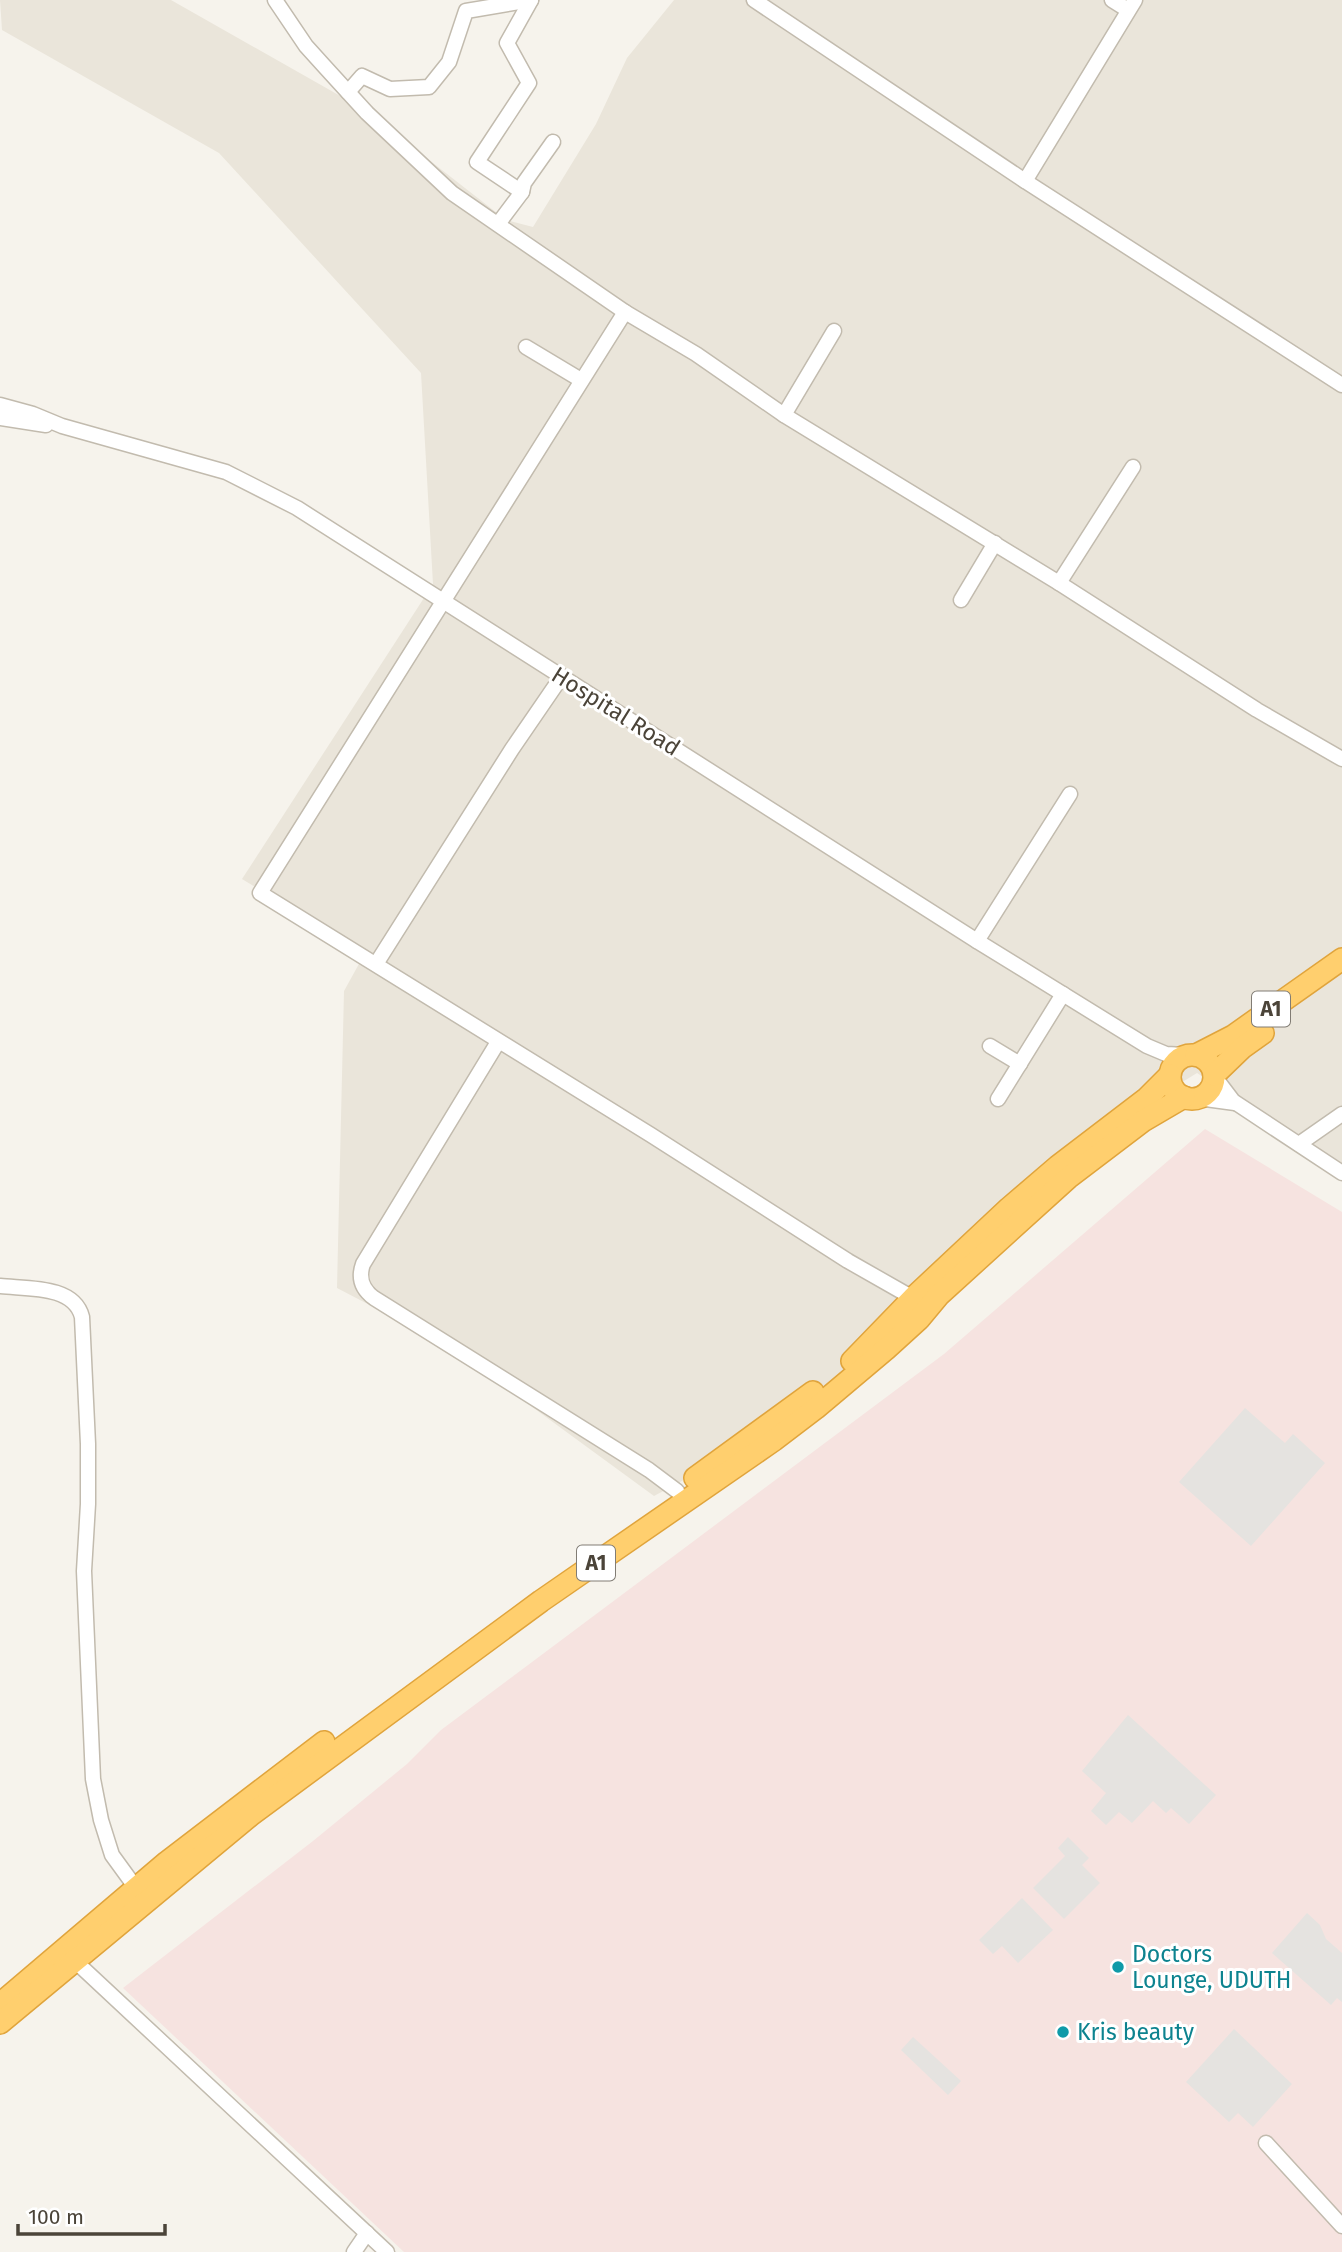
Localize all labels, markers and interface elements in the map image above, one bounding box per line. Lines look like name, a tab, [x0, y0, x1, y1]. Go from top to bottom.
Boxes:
street label: Hospital Road	[547, 660, 685, 762]
road number: A1	[1252, 992, 1290, 1026]
road number: A1	[577, 1546, 615, 1580]
place label: Doctors Lounge, UDUTH	[1132, 1940, 1291, 1994]
marker: Doctors Lounge, UDUTH	[1110, 1959, 1126, 1975]
place label: Kris beauty	[1077, 2018, 1195, 2046]
marker: Kris beauty	[1055, 2024, 1071, 2040]
scale bar	[18, 2192, 164, 2236]
text: 100 m	[28, 2204, 84, 2230]

